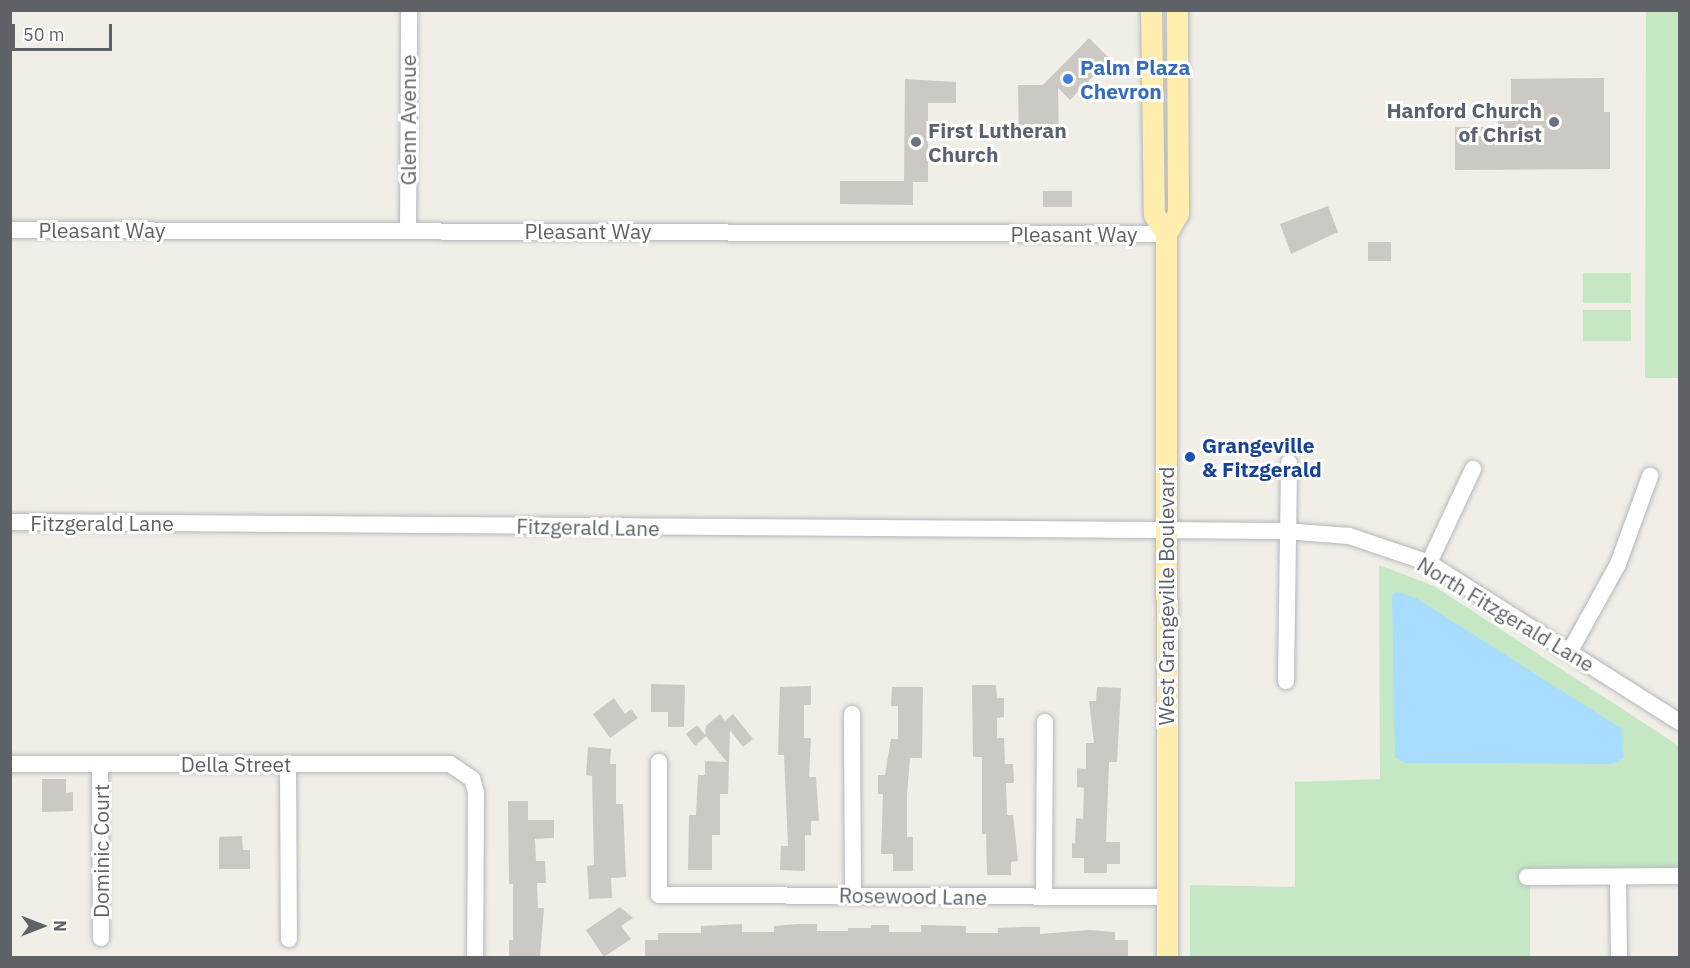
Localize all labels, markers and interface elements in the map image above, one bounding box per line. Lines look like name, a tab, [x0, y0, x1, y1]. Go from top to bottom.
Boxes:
scale bar	[15, 12, 116, 50]
text: 50 m	[23, 23, 65, 46]
place label: Palm Plaza Chevron	[1080, 54, 1190, 104]
street label: Glenn Avenue	[395, 55, 421, 185]
marker: Palm Plaza Chevron	[1061, 72, 1075, 86]
place label: Hanford Church of Christ	[1386, 97, 1542, 147]
marker: Hanford Church of Christ	[1547, 115, 1561, 129]
place label: First Lutheran Church	[928, 117, 1067, 167]
marker: First Lutheran Church	[909, 135, 923, 149]
street label: Pleasant Way	[39, 217, 165, 243]
street label: Pleasant Way	[525, 218, 651, 244]
street label: Pleasant Way	[1011, 221, 1137, 247]
place label: Grangeville & Fitzgerald	[1202, 432, 1322, 482]
marker: Grangeville & Fitzgerald	[1183, 450, 1197, 464]
street label: West Grangeville Boulevard	[1153, 467, 1179, 725]
street label: Fitzgerald Lane	[30, 510, 174, 536]
street label: Fitzgerald Lane	[516, 513, 660, 541]
street label: North Fitzgerald Lane	[1413, 551, 1599, 677]
street label: Della Street	[181, 751, 291, 777]
street label: Dominic Court	[88, 784, 114, 918]
street label: Rosewood Lane	[839, 882, 987, 910]
north arrow	[12, 896, 72, 956]
text: N	[50, 920, 70, 932]

